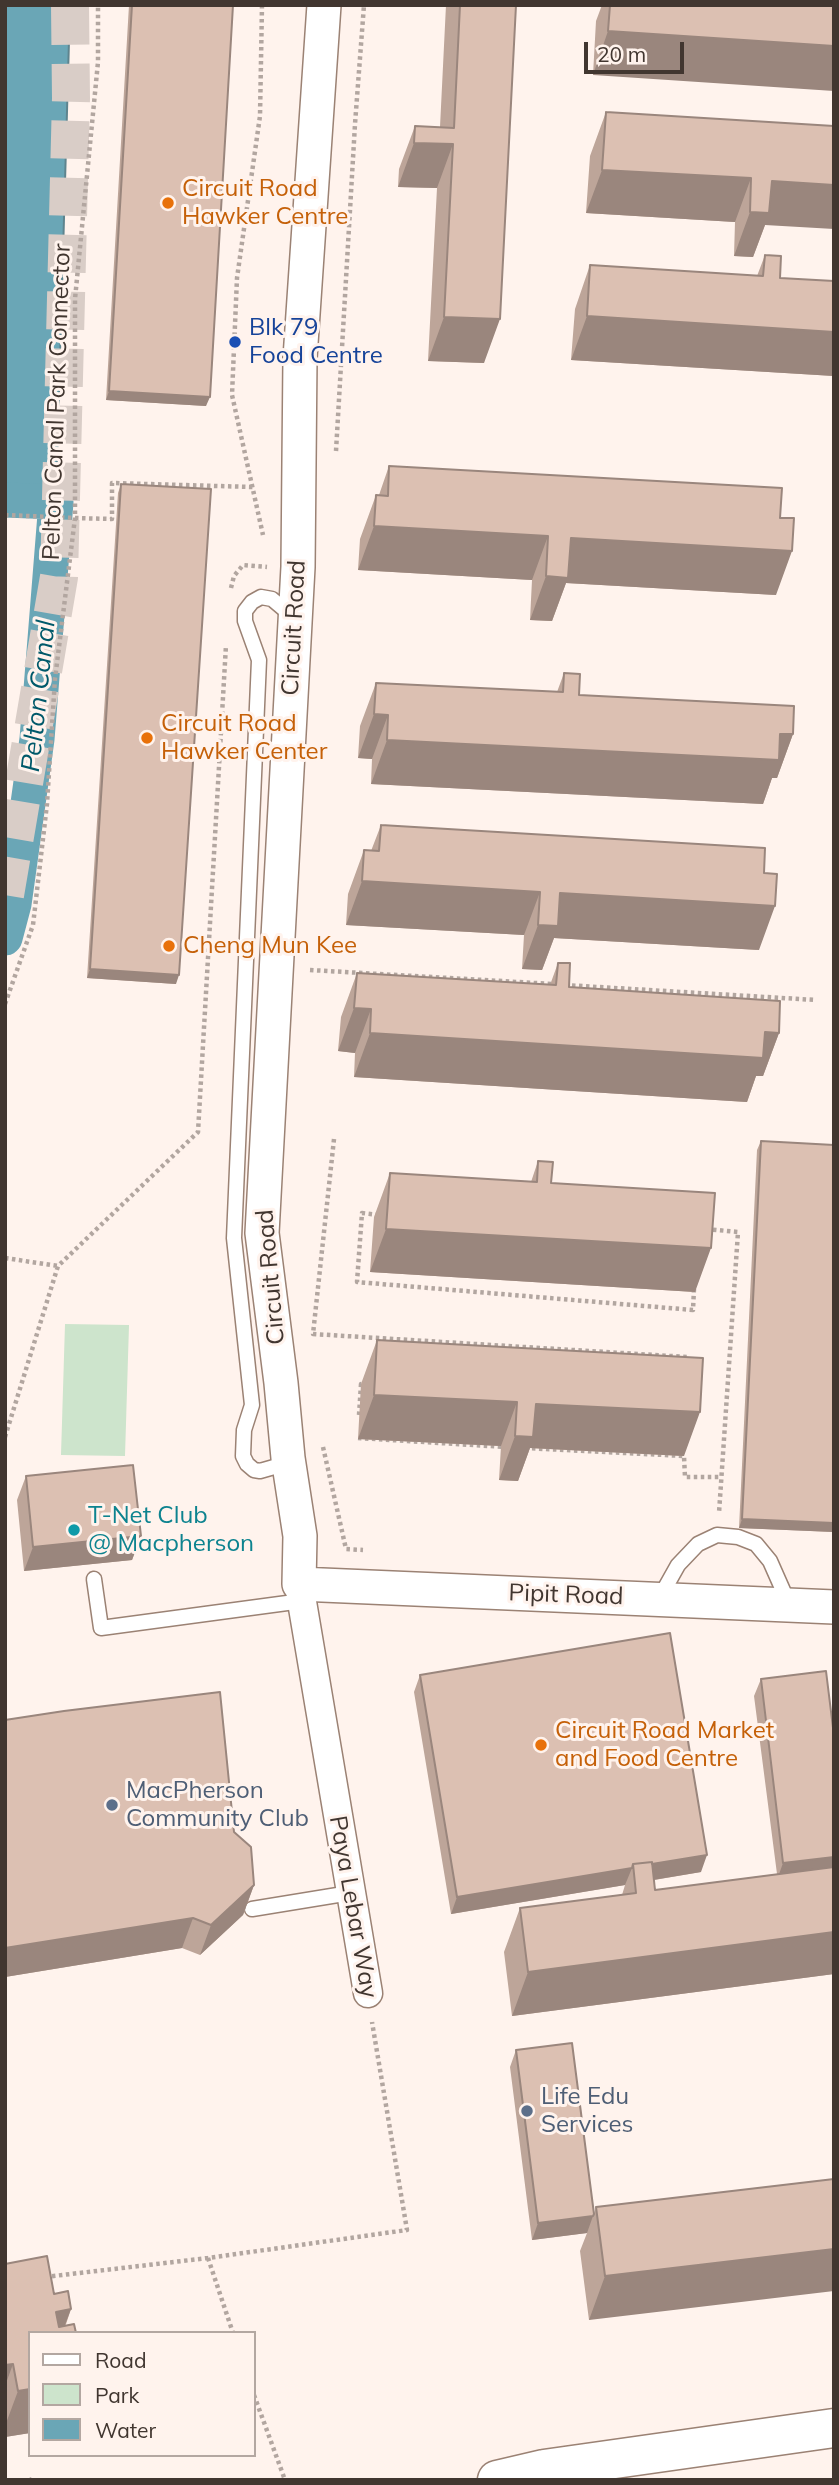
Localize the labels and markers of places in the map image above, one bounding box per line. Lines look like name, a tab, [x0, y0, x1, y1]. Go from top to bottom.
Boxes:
place label: Circuit Road Hawker Centre	[182, 175, 348, 231]
marker: Circuit Road Hawker Centre	[160, 195, 176, 211]
place label: Blk 79 Food Centre	[249, 314, 383, 370]
marker: Blk 79 Food Centre	[227, 334, 243, 350]
place label: Circuit Road Hawker Center	[161, 710, 327, 766]
marker: Circuit Road Hawker Center	[139, 730, 155, 746]
place label: Cheng Mun Kee	[183, 932, 357, 960]
marker: Cheng Mun Kee	[161, 938, 177, 954]
place label: T-Net Club @ Macpherson	[88, 1502, 254, 1558]
marker: T-Net Club @ Macpherson	[66, 1522, 82, 1538]
place label: Circuit Road Market and Food Centre	[555, 1717, 774, 1773]
marker: Circuit Road Market and Food Centre	[533, 1737, 549, 1753]
place label: MacPherson Community Club	[126, 1777, 309, 1833]
marker: MacPherson Community Club	[104, 1797, 120, 1813]
place label: Life Edu Services	[541, 2083, 633, 2139]
marker: Life Edu Services	[519, 2103, 535, 2119]

